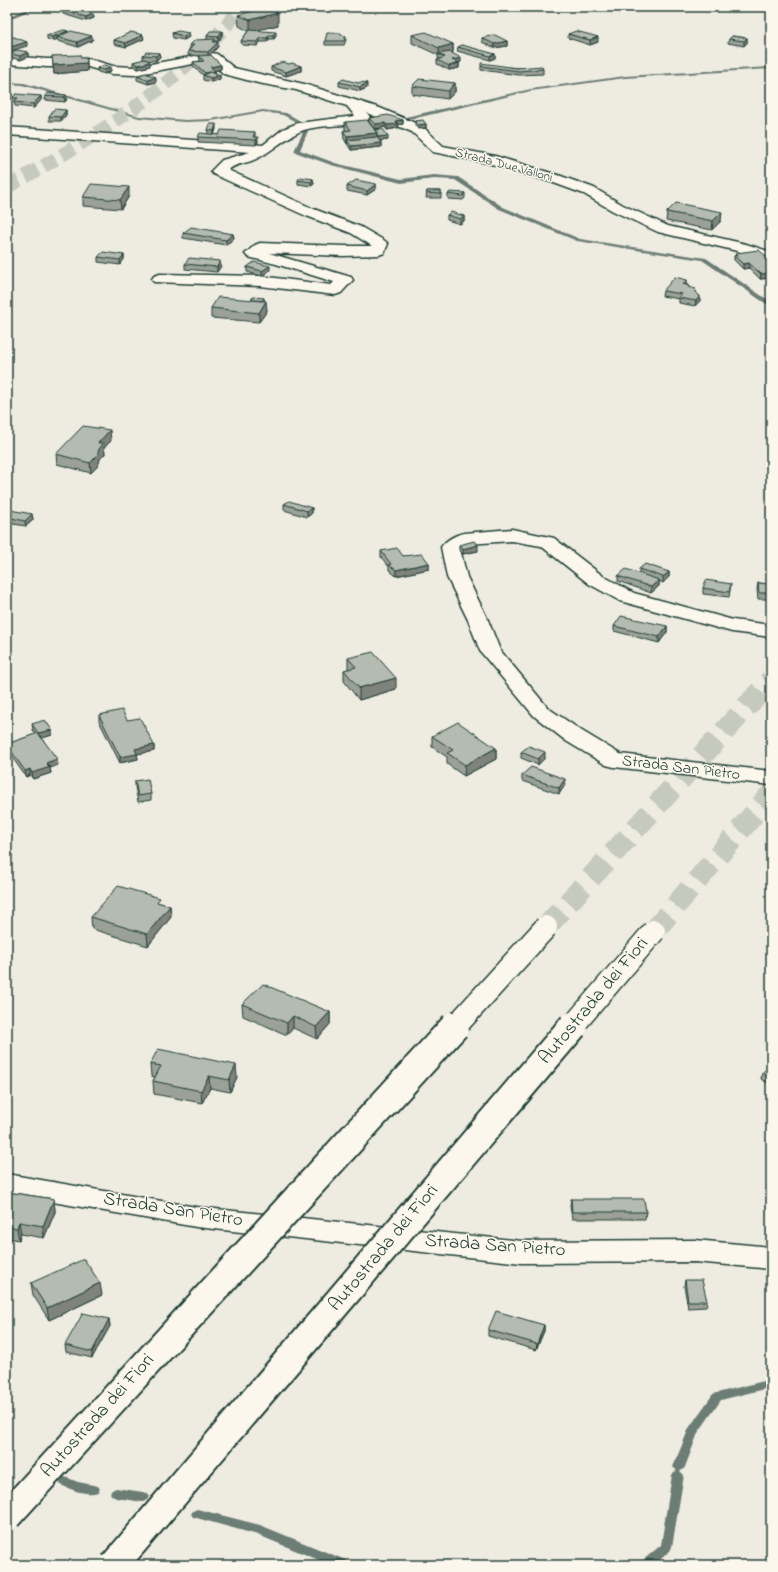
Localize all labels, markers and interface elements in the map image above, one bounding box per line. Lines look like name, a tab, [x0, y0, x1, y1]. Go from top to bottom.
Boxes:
street label: Strada Due Valloni	[453, 143, 555, 187]
street label: Strada San Pietro	[621, 749, 741, 787]
street label: Autostrada dei Fiori	[533, 931, 655, 1071]
street label: Autostrada dei Fiori	[323, 1178, 445, 1318]
street label: Strada San Pietro	[101, 1186, 245, 1234]
street label: Strada San Pietro	[424, 1228, 566, 1264]
street label: Autostrada dei Fiori	[35, 1348, 161, 1484]

